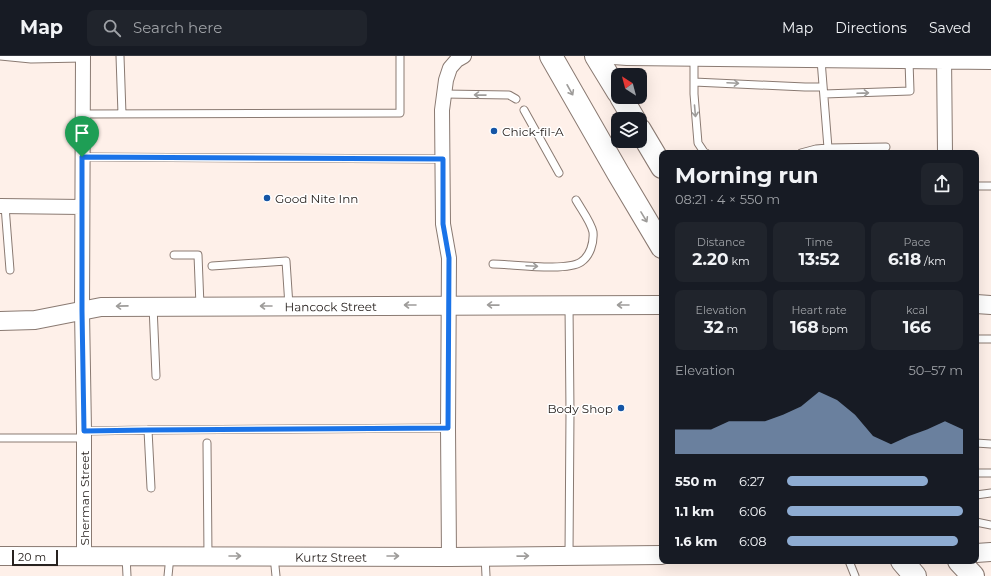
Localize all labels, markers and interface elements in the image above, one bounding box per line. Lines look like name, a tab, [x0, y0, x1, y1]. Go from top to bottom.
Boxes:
search box	[87, 10, 367, 46]
text: Map	[20, 16, 63, 39]
icon: search	[101, 17, 123, 39]
text: Search here	[133, 18, 222, 37]
text: Map	[782, 19, 813, 37]
text: Directions	[835, 19, 907, 37]
text: Saved	[929, 19, 971, 37]
north arrow	[611, 68, 647, 104]
map controls	[611, 68, 647, 148]
one-way arrow	[726, 80, 739, 87]
one-way arrow	[566, 84, 574, 96]
one-way arrow	[856, 89, 869, 96]
one-way arrow	[474, 91, 487, 99]
one-way arrow	[692, 104, 699, 117]
button: layers	[611, 112, 647, 148]
pin	[65, 116, 99, 157]
icon: arrive	[71, 122, 93, 144]
place label: Chick-fil-A	[502, 124, 564, 139]
marker: Chick-fil-A	[489, 126, 499, 136]
text: Morning run	[675, 162, 818, 189]
button: share	[921, 163, 963, 205]
place label: Good Nite Inn	[275, 191, 358, 206]
text: 08:21 · 4 × 550 m	[675, 191, 780, 207]
marker: Good Nite Inn	[262, 193, 272, 203]
one-way arrow	[641, 211, 649, 223]
text: Distance	[697, 235, 745, 249]
text: Time	[805, 235, 833, 249]
text: Pace	[904, 235, 930, 249]
text: 2.20	[692, 249, 729, 269]
text: 13:52	[798, 249, 840, 269]
text: 6:18	[888, 249, 921, 269]
text: km	[729, 254, 750, 268]
text: /km	[921, 254, 946, 268]
one-way arrow	[525, 263, 538, 270]
street label: Hancock Street	[284, 299, 377, 314]
one-way arrow	[404, 301, 417, 309]
one-way arrow	[487, 301, 500, 309]
one-way arrow	[617, 301, 630, 309]
one-way arrow	[260, 302, 273, 310]
one-way arrow	[116, 303, 129, 310]
text: Elevation	[696, 303, 746, 317]
text: Heart rate	[791, 303, 847, 317]
text: kcal	[906, 303, 928, 317]
text: 32	[704, 317, 724, 337]
text: 168	[790, 317, 819, 337]
text: 166	[903, 317, 931, 337]
text: m	[724, 322, 738, 336]
text: bpm	[819, 322, 848, 336]
text: Elevation	[675, 362, 735, 378]
text: 50–57 m	[908, 362, 963, 378]
place label: Body Shop	[548, 401, 613, 416]
marker: Body Shop	[616, 403, 626, 413]
street label: Sherman Street	[77, 450, 92, 545]
text: 550 m	[675, 473, 717, 489]
text: 6:27	[739, 473, 765, 489]
text: 1.1 km	[675, 503, 714, 519]
text: 6:06	[739, 503, 766, 519]
text: 1.6 km	[675, 533, 717, 549]
text: 6:08	[739, 533, 767, 549]
scale bar	[12, 548, 58, 567]
street label: Kurtz Street	[295, 549, 367, 564]
text: 20 m	[18, 550, 46, 564]
one-way arrow	[228, 552, 241, 560]
one-way arrow	[386, 552, 399, 560]
one-way arrow	[516, 552, 529, 560]

